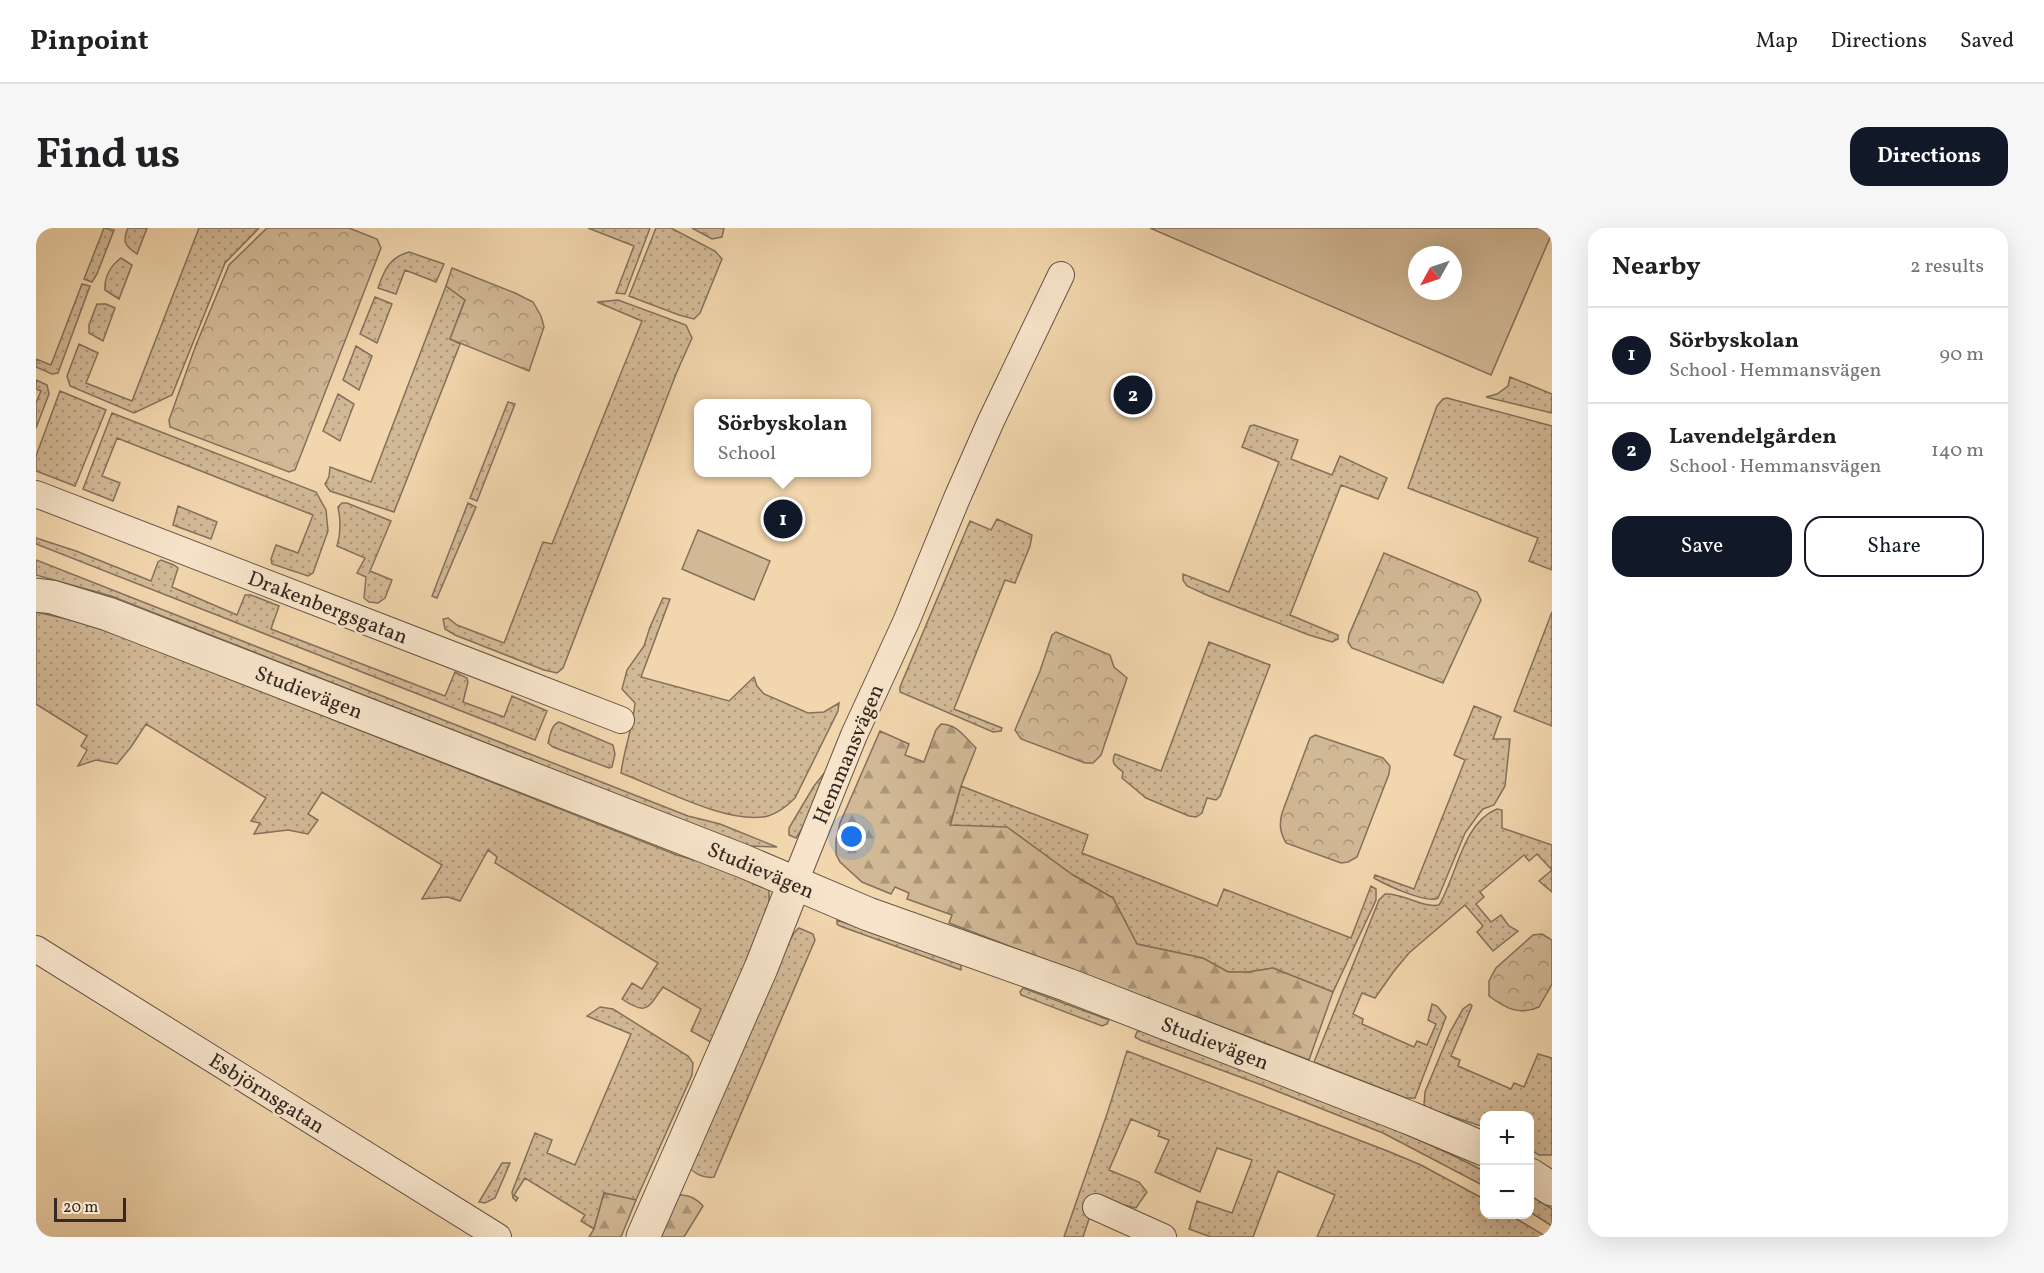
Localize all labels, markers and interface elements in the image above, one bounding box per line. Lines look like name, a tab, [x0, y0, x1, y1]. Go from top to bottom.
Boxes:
text: Pinpoint	[30, 22, 148, 61]
text: Map	[1756, 27, 1798, 56]
text: Directions	[1831, 27, 1927, 56]
text: Saved	[1960, 27, 2014, 56]
text: Find us	[36, 127, 180, 186]
button: Directions	[1850, 127, 2008, 186]
north arrow	[1408, 246, 1462, 300]
text: Nearby	[1612, 249, 1701, 285]
text: 2 results	[1910, 253, 1984, 281]
text: Sörbyskolan	[1669, 326, 1799, 357]
text: 1	[1627, 341, 1636, 369]
text: 90 m	[1940, 341, 1984, 369]
text: School · Hemmansvägen	[1669, 357, 1882, 385]
pin: 2	[1114, 372, 1152, 418]
popup	[694, 399, 871, 477]
text: Sörbyskolan	[717, 409, 848, 440]
text: Lavendelgården	[1669, 422, 1837, 453]
text: 2	[1626, 437, 1637, 465]
text: 140 m	[1931, 437, 1984, 465]
text: School	[717, 440, 776, 468]
text: School · Hemmansvägen	[1669, 453, 1882, 481]
pin: 1	[764, 496, 802, 542]
button: Save	[1612, 516, 1792, 577]
button: Share	[1804, 516, 1984, 577]
street label: Drakenbergsgatan	[243, 565, 412, 652]
street label: Studievägen	[250, 660, 367, 727]
street label: Hemmansvägen	[807, 680, 892, 829]
your location	[837, 822, 866, 851]
street label: Studievägen	[703, 836, 818, 907]
street label: Studievägen	[1156, 1011, 1273, 1078]
street label: Esbjörnsgatan	[203, 1047, 330, 1141]
map controls	[1480, 1111, 1534, 1219]
button: +	[1480, 1111, 1534, 1165]
button: −	[1480, 1165, 1534, 1219]
scale bar	[54, 1195, 126, 1222]
text: 20 m	[63, 1197, 98, 1219]

